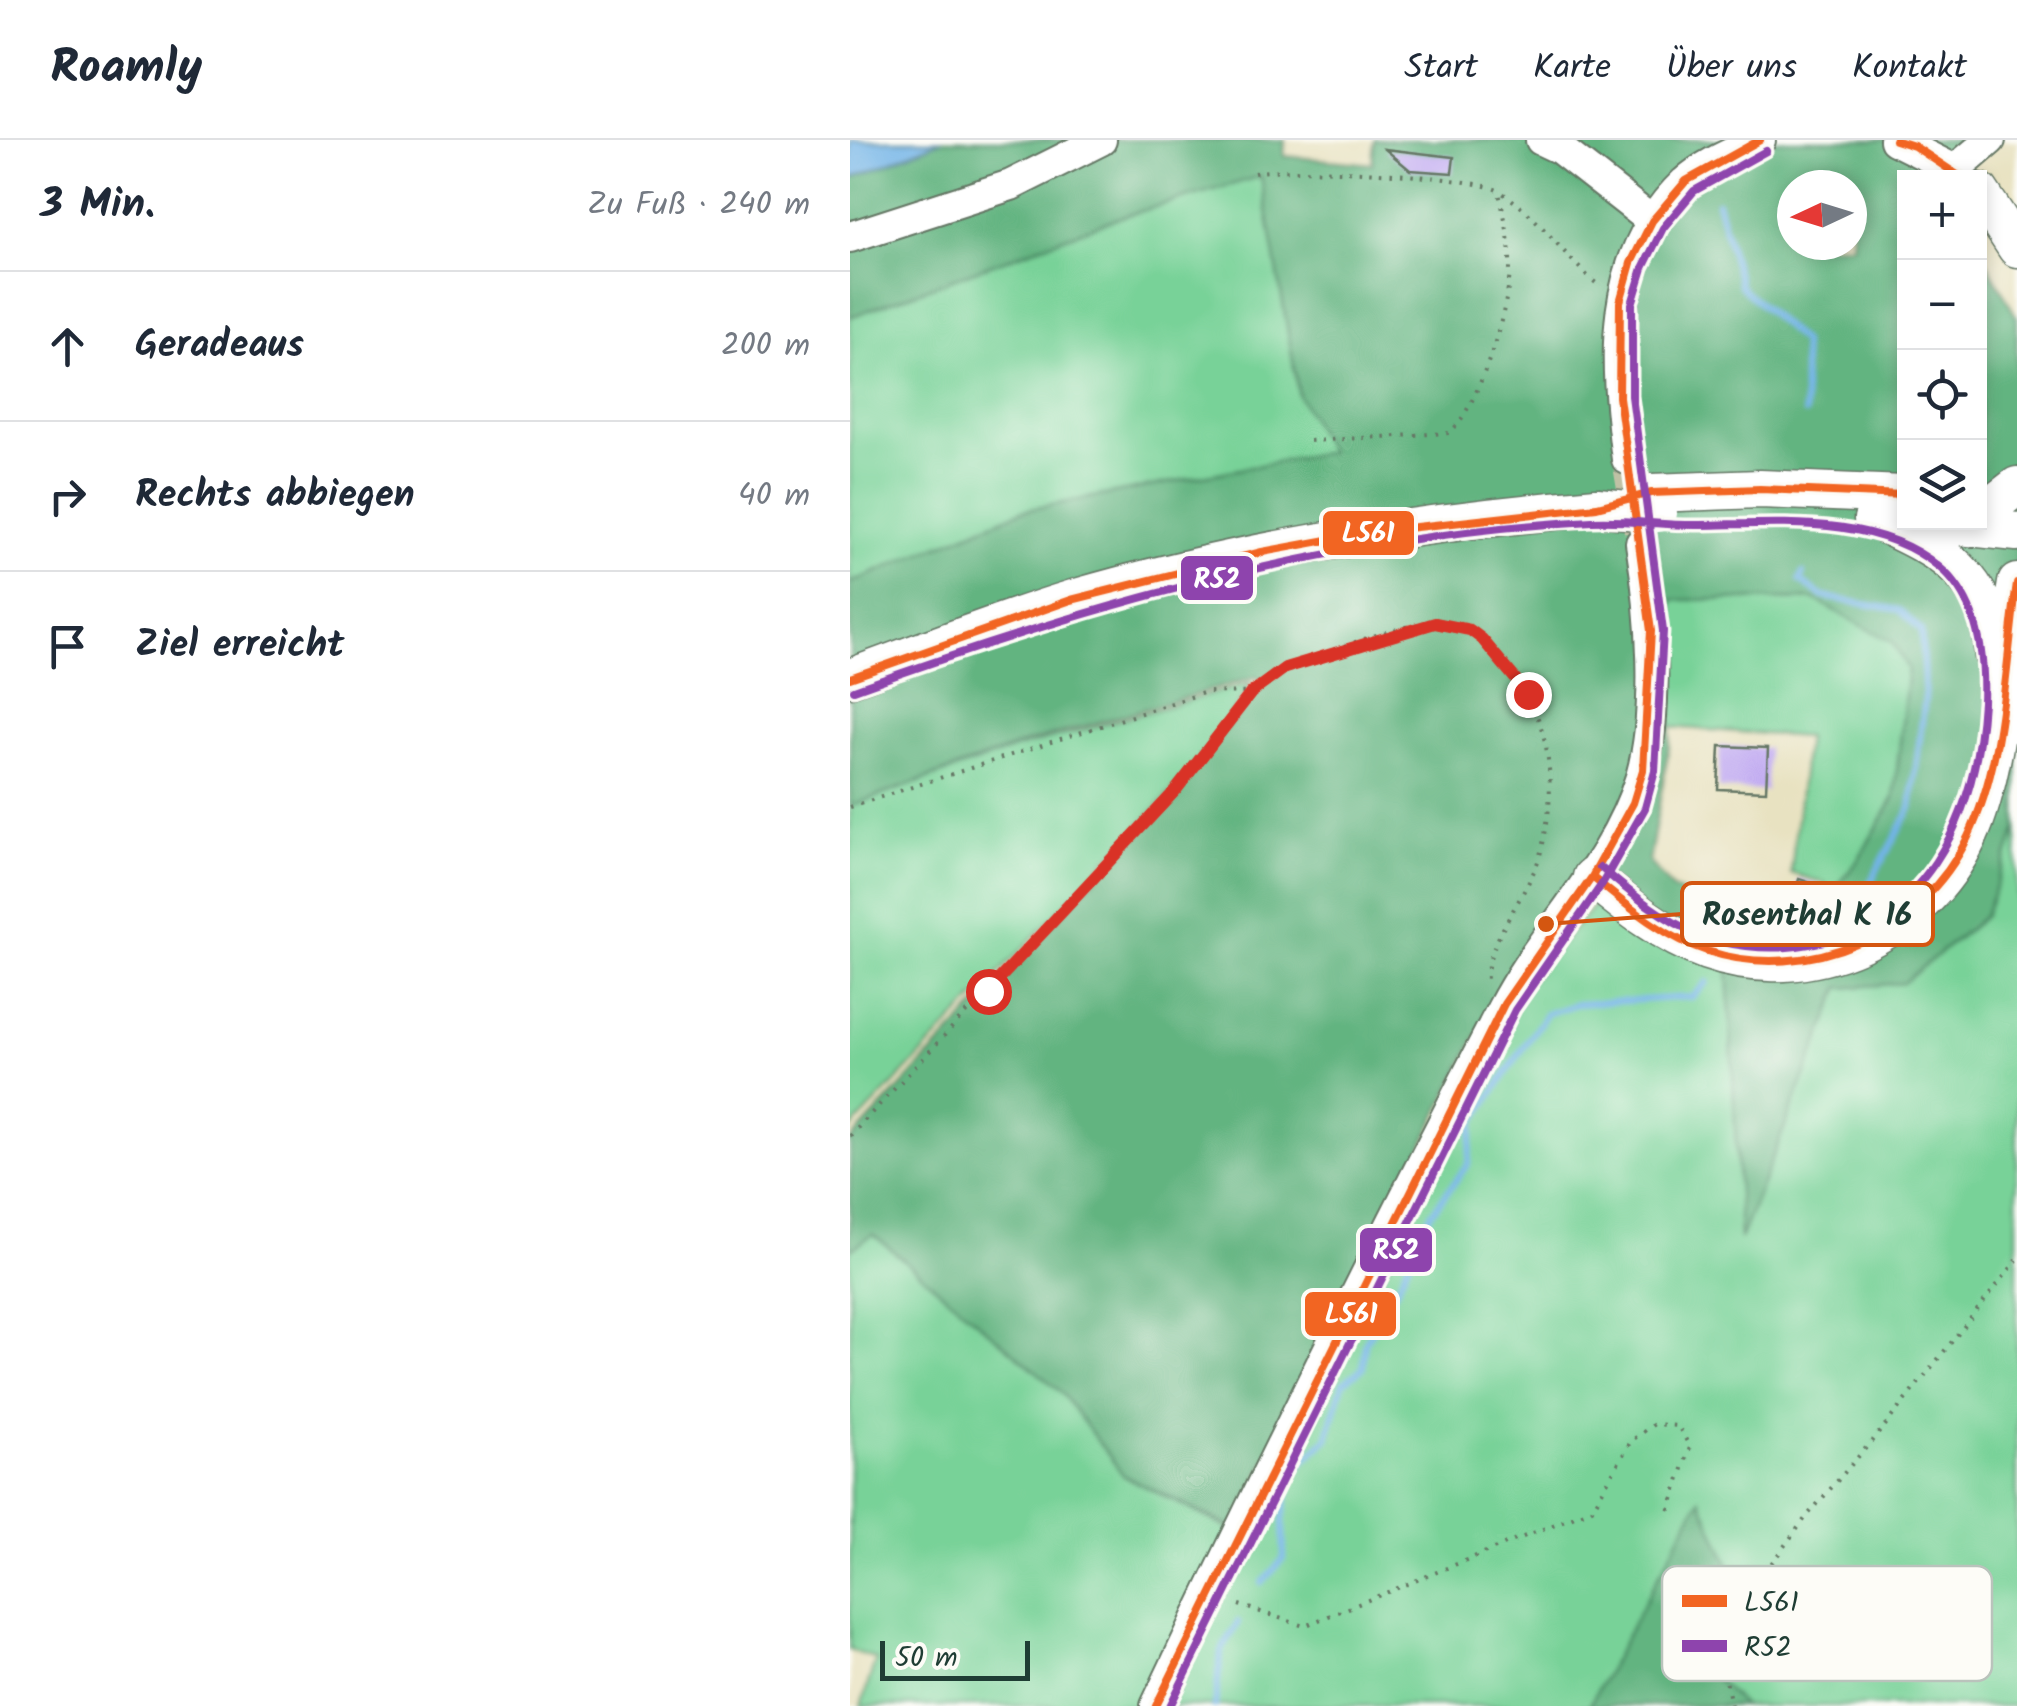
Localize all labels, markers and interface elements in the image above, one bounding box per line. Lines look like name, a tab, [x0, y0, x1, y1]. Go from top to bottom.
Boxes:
text: Roamly	[50, 31, 202, 107]
text: Start	[1404, 41, 1478, 97]
text: Karte	[1533, 41, 1611, 97]
text: Über uns	[1666, 41, 1797, 97]
text: Kontakt	[1852, 41, 1967, 97]
north arrow	[1777, 170, 1867, 260]
map controls	[1897, 170, 1987, 530]
button: +	[1897, 170, 1987, 260]
text: 3 Min.	[40, 172, 155, 239]
text: Zu Fuß · 240 m	[587, 180, 810, 231]
button: −	[1897, 260, 1987, 350]
text: Geradeaus	[135, 316, 304, 376]
icon: ahead	[40, 319, 95, 374]
text: 200 m	[721, 321, 810, 372]
button: locate	[1897, 350, 1987, 440]
button: layers	[1897, 440, 1987, 530]
text: Rechts abbiegen	[135, 466, 415, 526]
icon: right	[40, 469, 95, 524]
text: 40 m	[738, 471, 810, 522]
line badge: L561	[1321, 509, 1416, 557]
text: L561	[1341, 512, 1395, 557]
line badge: R52	[1179, 554, 1255, 602]
text: R52	[1193, 558, 1241, 603]
text: Ziel erreicht	[135, 616, 344, 676]
icon: arrive	[40, 619, 95, 674]
route end	[1506, 672, 1552, 718]
callout: Rosenthal K 16	[1682, 883, 1933, 945]
text: Rosenthal K 16	[1702, 891, 1912, 942]
route start	[966, 969, 1012, 1015]
line badge: R52	[1358, 1226, 1434, 1274]
text: R52	[1372, 1229, 1420, 1274]
line badge: L561	[1303, 1290, 1398, 1338]
text: L561	[1324, 1293, 1378, 1338]
legend	[1662, 1566, 1992, 1681]
text: L561	[1744, 1581, 1799, 1626]
text: R52	[1744, 1626, 1792, 1671]
scale bar	[880, 1636, 1030, 1680]
text: 50 m	[895, 1636, 958, 1681]

